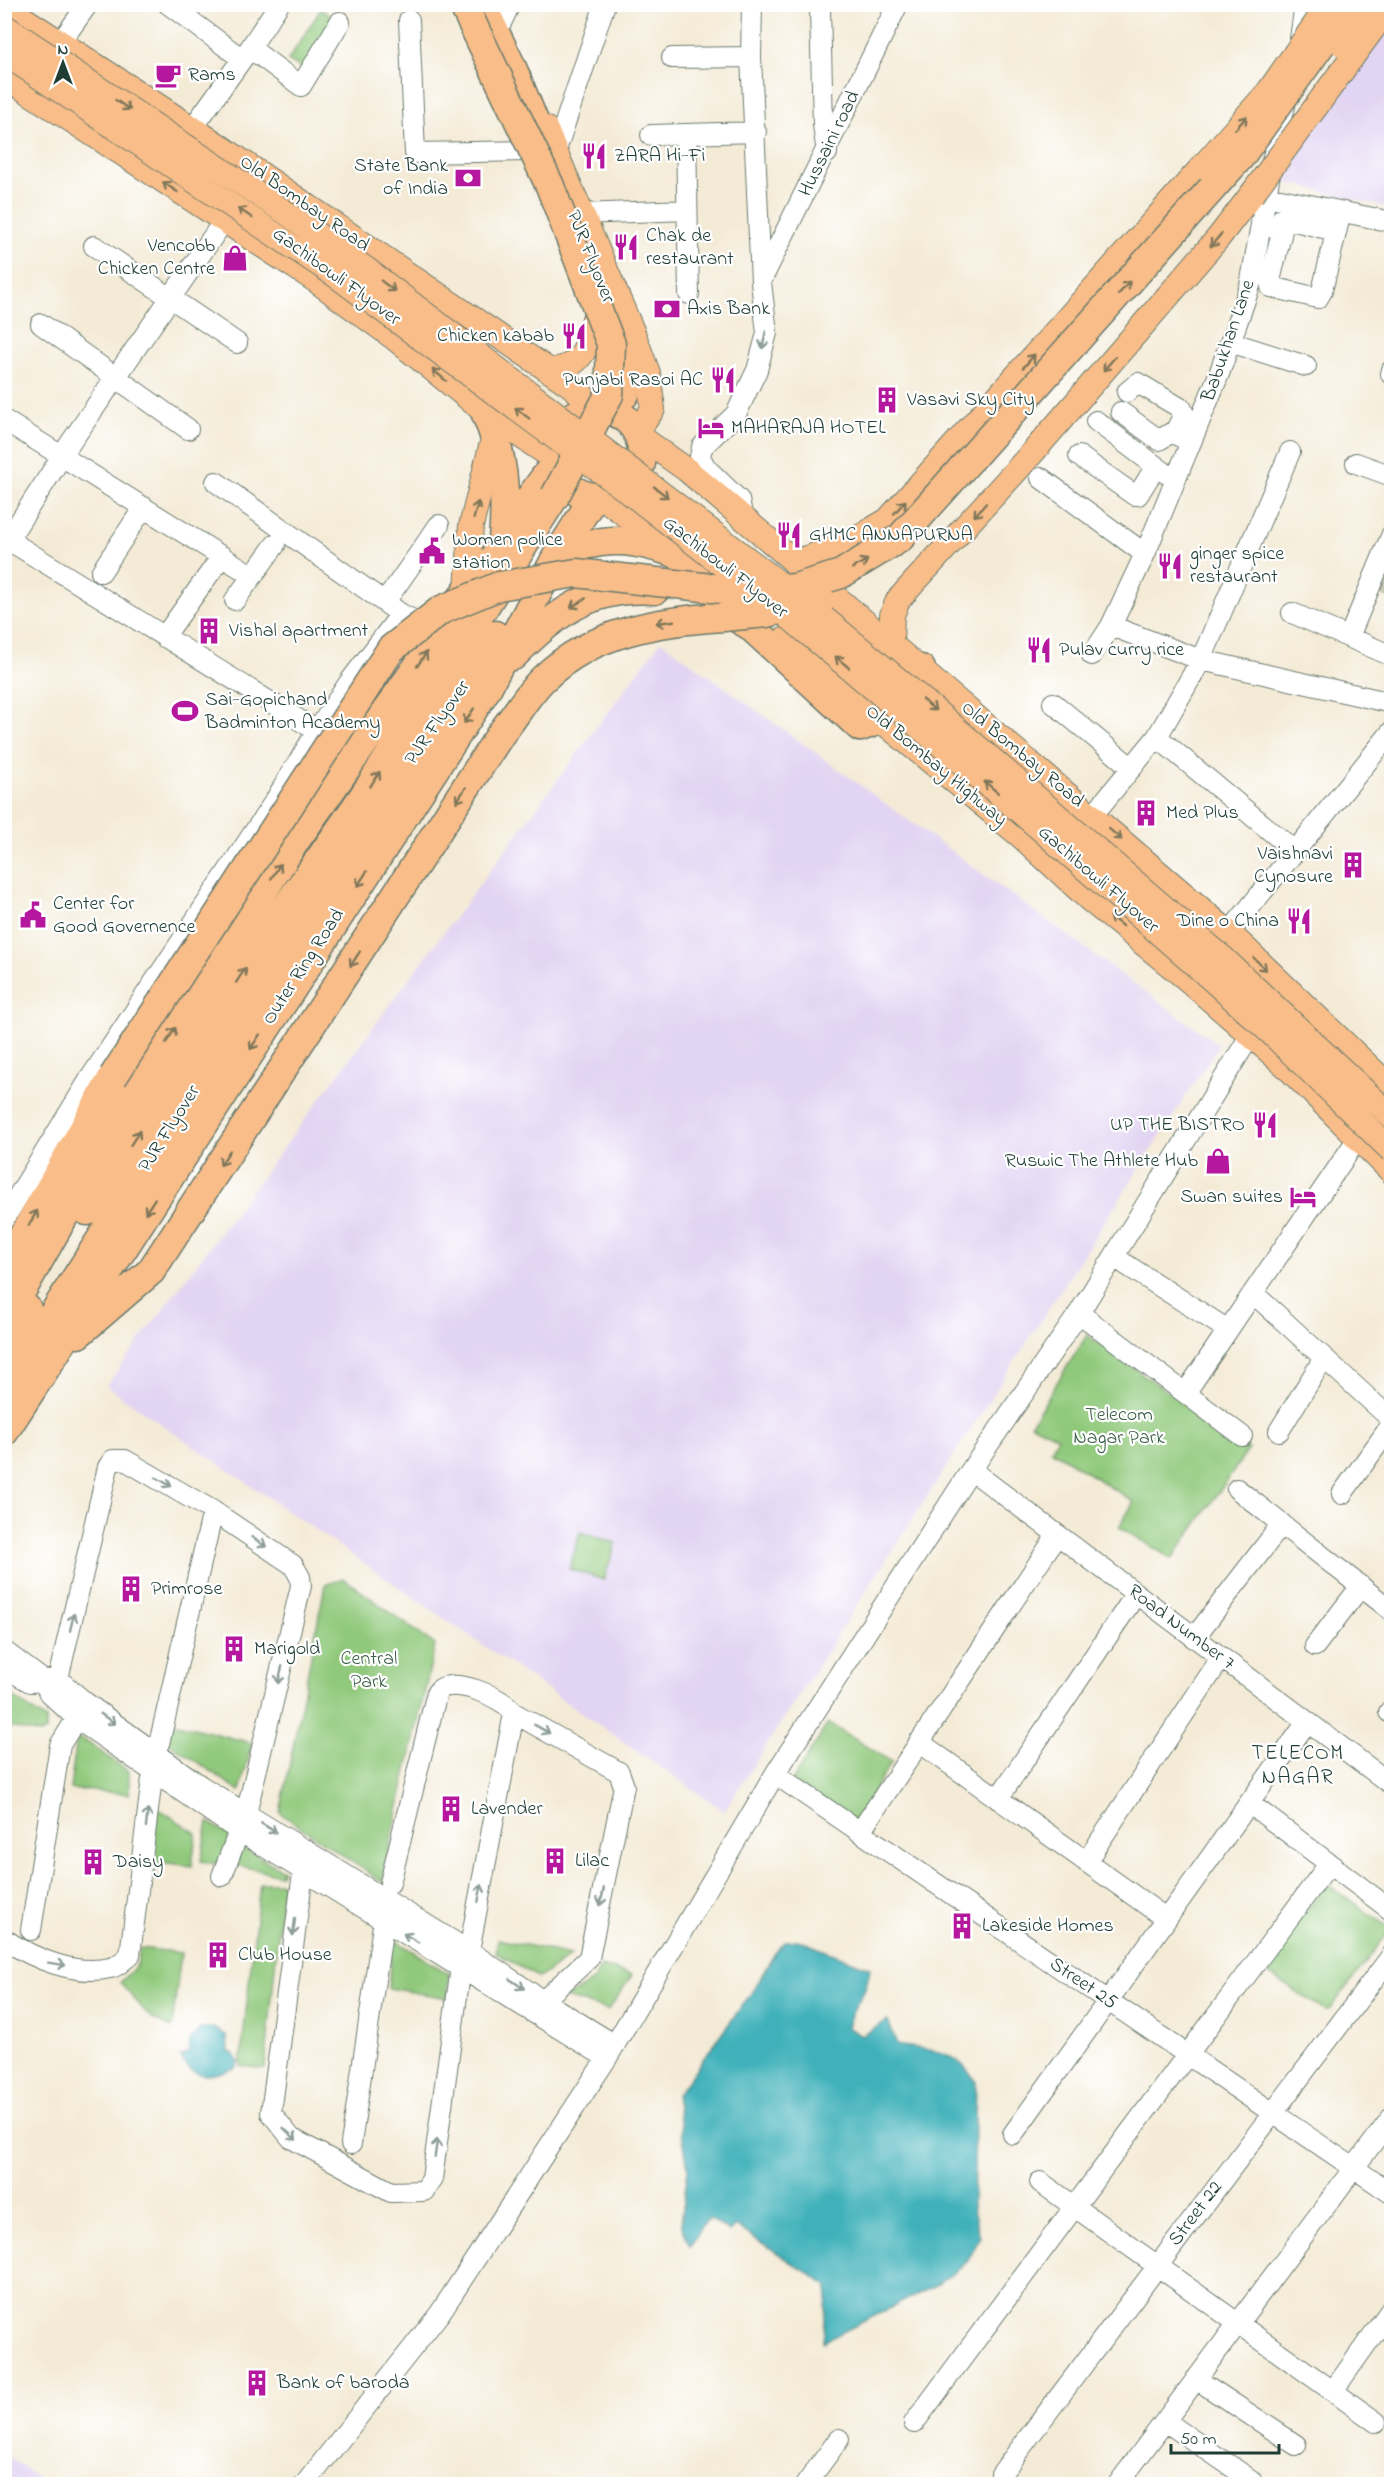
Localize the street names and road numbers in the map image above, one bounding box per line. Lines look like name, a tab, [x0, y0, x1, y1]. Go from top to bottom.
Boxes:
street label: Hussaini road	[792, 86, 868, 202]
street label: Old Bombay Road	[233, 148, 375, 260]
street label: PJR Flyover	[558, 206, 622, 309]
street label: Gachibowli Flyover	[266, 220, 407, 334]
street label: Babukhan Lane	[1194, 276, 1263, 407]
street label: Gachibowli Flyover	[656, 510, 795, 627]
street label: PJR Flyover	[398, 674, 478, 772]
street label: Old Bombay Road	[954, 695, 1090, 815]
street label: Old Bombay Highway	[858, 698, 1013, 835]
street label: Gachibowli Flyover	[1031, 819, 1166, 942]
street label: Outer Ring Road	[256, 903, 353, 1031]
street label: PJR Flyover	[132, 1079, 209, 1178]
street label: Road Number 7	[1121, 1578, 1241, 1678]
street label: Street 25	[1043, 1951, 1123, 2017]
street label: Street 22	[1162, 2175, 1230, 2253]

